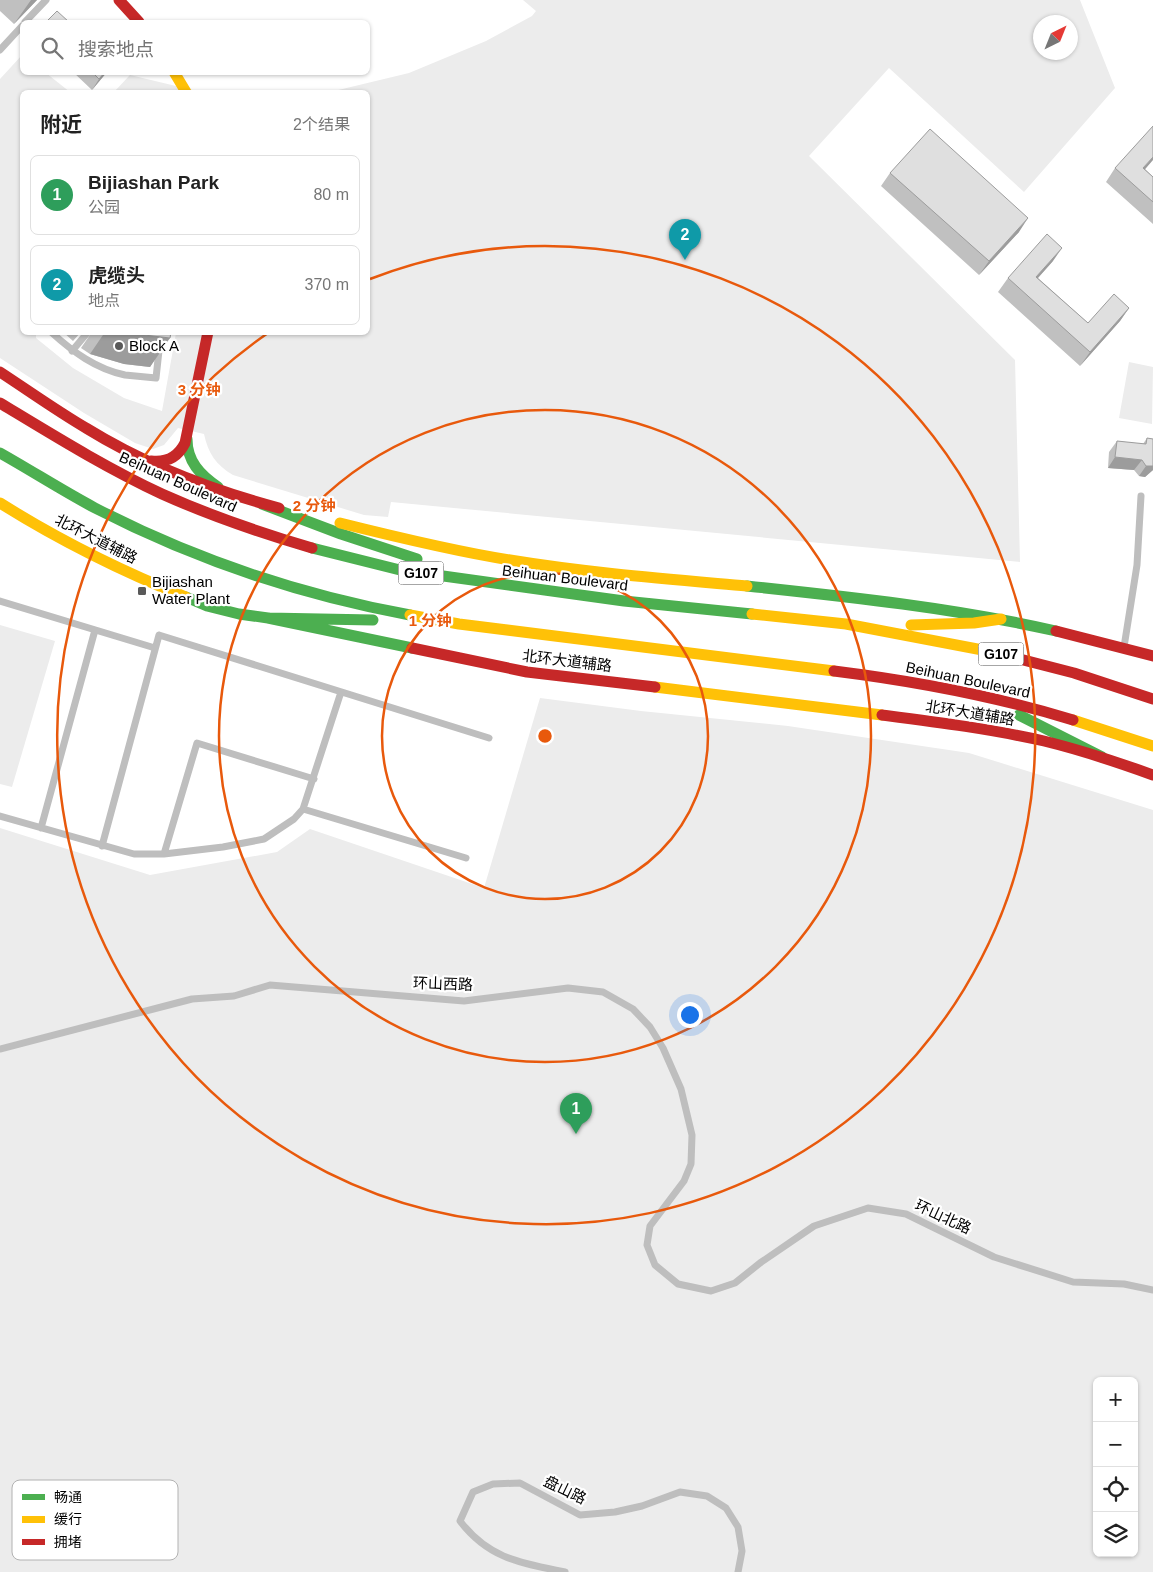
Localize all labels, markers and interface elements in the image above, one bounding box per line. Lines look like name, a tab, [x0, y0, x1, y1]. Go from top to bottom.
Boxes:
north arrow	[1033, 15, 1078, 60]
search box	[20, 20, 370, 75]
icon: search	[38, 34, 66, 62]
text: 搜索地点	[78, 39, 154, 60]
text: 附近	[40, 113, 82, 136]
text: 2个结果	[293, 116, 350, 133]
text: Bijiashan Park	[88, 172, 219, 193]
text: 1	[53, 186, 61, 203]
text: 80 m	[313, 186, 349, 203]
text: 公园	[88, 199, 120, 216]
pin: 2	[669, 219, 701, 260]
text: 虎缆头	[88, 265, 145, 286]
text: 2	[53, 276, 61, 293]
text: 370 m	[305, 276, 349, 293]
text: 地点	[88, 292, 120, 309]
place label: Block A	[129, 337, 179, 354]
marker: Block A	[113, 340, 125, 352]
text: 3 分钟	[178, 381, 220, 398]
street label: Beihuan Boulevard	[117, 448, 240, 515]
text: 2 分钟	[293, 497, 335, 514]
street label: 北环大道辅路	[52, 511, 140, 567]
street label: Beihuan Boulevard	[501, 561, 629, 594]
road number: G107	[398, 562, 444, 584]
place label: Bijiashan Water Plant	[152, 573, 231, 607]
marker: Bijiashan Water Plant	[136, 585, 148, 597]
text: 1 分钟	[409, 612, 451, 629]
road number: G107	[978, 642, 1024, 666]
street label: 北环大道辅路	[521, 647, 613, 674]
street label: Beihuan Boulevard	[904, 658, 1032, 701]
street label: 北环大道辅路	[924, 697, 1016, 728]
centre of rings	[536, 727, 554, 745]
street label: 环山西路	[413, 974, 473, 993]
your location	[677, 1002, 703, 1028]
pin: 1	[560, 1093, 592, 1134]
street label: 环山北路	[912, 1196, 974, 1237]
map controls	[1093, 1377, 1138, 1557]
button: +	[1093, 1377, 1138, 1422]
button: −	[1093, 1422, 1138, 1467]
button: locate	[1093, 1467, 1138, 1512]
street label: 盘山路	[541, 1472, 589, 1507]
legend	[12, 1480, 178, 1560]
text: 畅通	[54, 1489, 82, 1505]
text: 缓行	[54, 1511, 82, 1527]
button: layers	[1093, 1512, 1138, 1557]
text: 拥堵	[54, 1534, 82, 1550]

